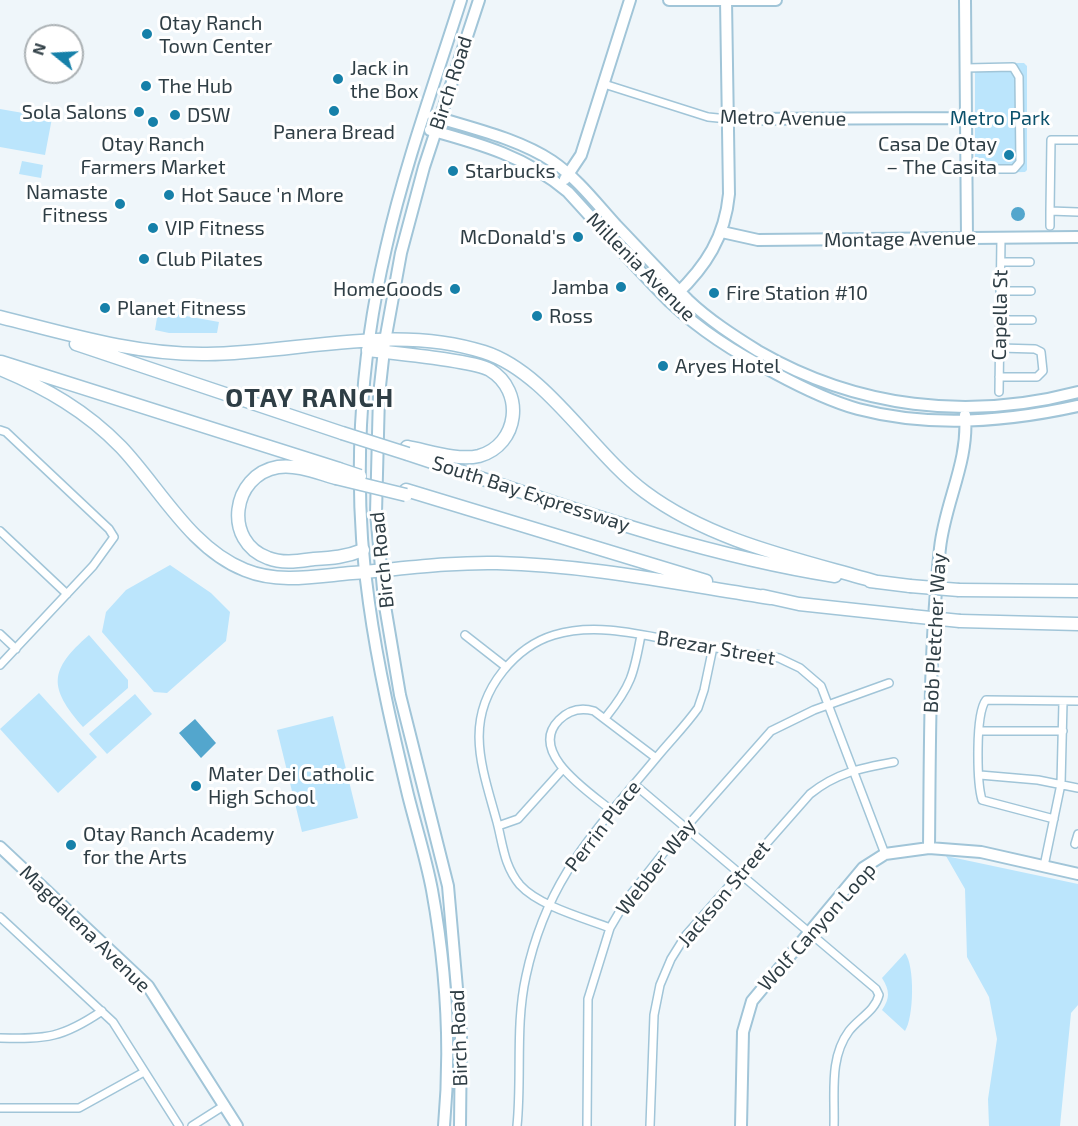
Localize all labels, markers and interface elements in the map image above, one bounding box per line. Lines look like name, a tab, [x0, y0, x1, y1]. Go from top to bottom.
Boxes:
place label: Otay Ranch Town Center	[159, 11, 272, 58]
north arrow	[24, 24, 84, 84]
marker: Otay Ranch Town Center	[140, 27, 154, 41]
street label: Birch Road	[425, 33, 477, 133]
text: N	[27, 40, 49, 57]
place label: Jack in the Box	[350, 56, 419, 103]
marker: Jack in the Box	[331, 72, 345, 86]
place label: The Hub	[158, 74, 233, 98]
marker: The Hub	[139, 79, 153, 93]
place label: Sola Salons	[22, 100, 127, 124]
place label: DSW	[187, 103, 230, 127]
marker: Panera Bread	[327, 104, 341, 118]
marker: Sola Salons	[132, 105, 146, 119]
street label: Metro Avenue	[720, 105, 846, 131]
park label: Metro Park	[950, 106, 1050, 130]
marker: DSW	[168, 108, 182, 122]
marker: Otay Ranch Farmers Market	[146, 115, 160, 129]
place label: Panera Bread	[273, 120, 395, 144]
place label: Otay Ranch Farmers Market	[81, 132, 225, 179]
place label: Casa De Otay – The Casita	[878, 132, 997, 179]
marker: Casa De Otay – The Casita	[1002, 148, 1016, 162]
place label: Starbucks	[465, 159, 556, 183]
marker: Starbucks	[446, 164, 460, 178]
place label: Namaste Fitness	[26, 180, 108, 227]
place label: Hot Sauce 'n More	[181, 183, 344, 207]
marker: Hot Sauce 'n More	[162, 188, 176, 202]
marker: Namaste Fitness	[113, 197, 127, 211]
street label: Millenia Avenue	[582, 208, 700, 326]
place label: VIP Fitness	[165, 216, 265, 240]
marker: VIP Fitness	[146, 221, 160, 235]
place label: McDonald's	[460, 225, 566, 249]
street label: Montage Avenue	[824, 226, 976, 252]
marker: McDonald's	[571, 230, 585, 244]
place label: Club Pilates	[156, 247, 263, 271]
marker: Club Pilates	[137, 252, 151, 266]
street label: Capella St	[987, 269, 1013, 361]
place label: Jamba	[551, 275, 609, 299]
place label: HomeGoods	[333, 277, 443, 301]
marker: Jamba	[614, 280, 628, 294]
place label: Fire Station #10	[726, 281, 868, 305]
marker: HomeGoods	[448, 282, 462, 296]
marker: Fire Station #10	[707, 286, 721, 300]
place label: Planet Fitness	[117, 296, 246, 320]
marker: Planet Fitness	[98, 301, 112, 315]
place label: Ross	[549, 304, 593, 328]
marker: Ross	[530, 309, 544, 323]
place label: Aryes Hotel	[675, 354, 780, 378]
marker: Aryes Hotel	[656, 359, 670, 373]
district label: OTAY RANCH	[225, 382, 395, 414]
street label: South Bay Expressway	[429, 451, 633, 537]
street label: Birch Road	[365, 510, 399, 610]
street label: Bob Pletcher Way	[919, 552, 951, 714]
street label: Brezar Street	[655, 626, 777, 670]
place label: Mater Dei Catholic High School	[208, 762, 374, 809]
street label: Perrin Place	[560, 776, 646, 876]
marker: Mater Dei Catholic High School	[189, 779, 203, 793]
street label: Webber Way	[611, 814, 701, 920]
place label: Otay Ranch Academy for the Arts	[83, 822, 274, 869]
street label: Jackson Street	[673, 836, 775, 952]
marker: Otay Ranch Academy for the Arts	[64, 838, 78, 852]
street label: Wolf Canyon Loop	[753, 858, 881, 996]
street label: Magdalena Avenue	[15, 860, 155, 998]
street label: Birch Road	[445, 989, 473, 1087]

